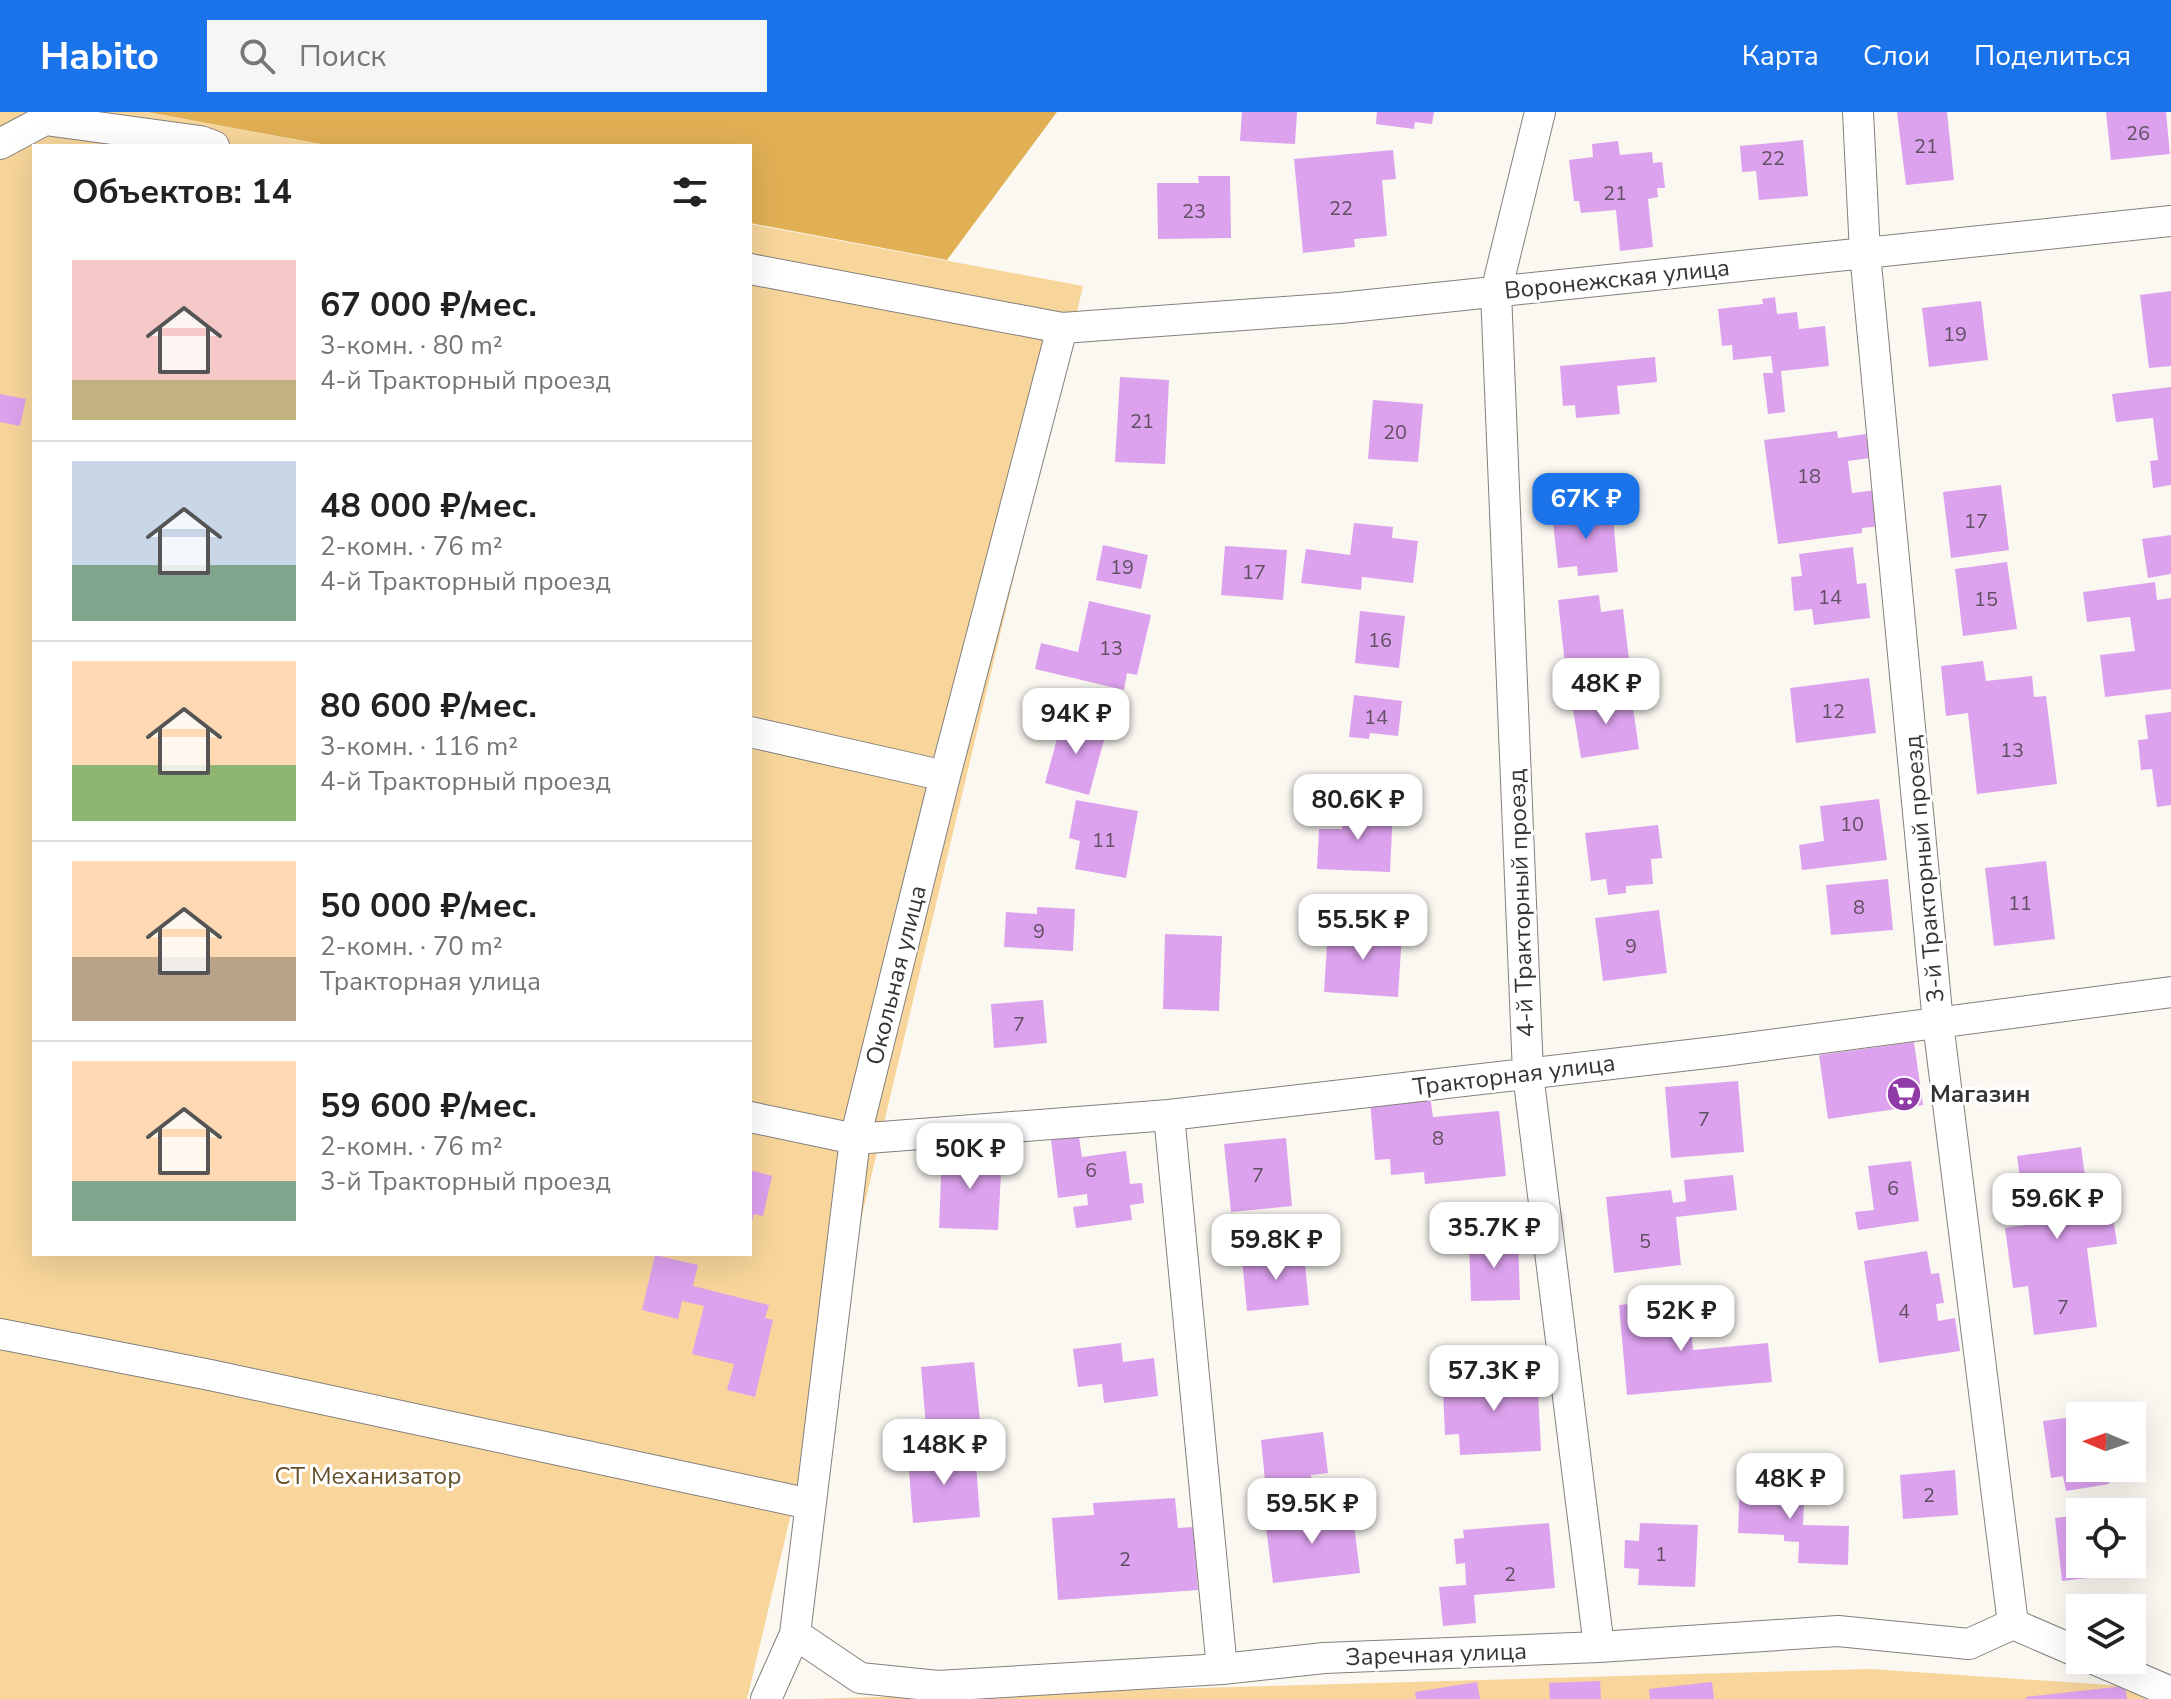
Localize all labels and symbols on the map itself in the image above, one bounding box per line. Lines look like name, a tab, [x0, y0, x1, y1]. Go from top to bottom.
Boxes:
house number: 26	[2126, 120, 2150, 147]
house number: 21	[1914, 133, 1938, 160]
house number: 22	[1761, 145, 1785, 172]
house number: 21	[1603, 180, 1627, 207]
house number: 22	[1329, 195, 1353, 222]
house number: 23	[1182, 198, 1206, 225]
street label: Воронежская улица	[1503, 251, 1731, 307]
house number: 19	[1943, 321, 1967, 348]
house number: 21	[1130, 408, 1154, 435]
house number: 20	[1383, 419, 1407, 446]
house number: 18	[1797, 463, 1821, 490]
pin: 67K ₽	[1530, 473, 1642, 541]
house number: 17	[1964, 508, 1988, 535]
house number: 19	[1110, 554, 1134, 581]
house number: 17	[1242, 559, 1266, 586]
house number: 14	[1818, 584, 1842, 611]
house number: 15	[1974, 586, 1998, 613]
house number: 16	[1368, 627, 1392, 654]
house number: 13	[1099, 635, 1123, 662]
pin: 48K ₽	[1550, 658, 1662, 726]
pin: 94K ₽	[1020, 688, 1132, 756]
house number: 12	[1821, 698, 1845, 725]
house number: 14	[1364, 704, 1388, 731]
street label: 3-й Тракторный проезд	[1896, 734, 1952, 1004]
house number: 13	[2000, 737, 2024, 764]
street label: 4-й Тракторный проезд	[1500, 768, 1542, 1038]
pin: 80.6K ₽	[1284, 774, 1432, 842]
house number: 10	[1840, 811, 1864, 838]
house number: 11	[1092, 827, 1116, 854]
street label: Окольная улица	[858, 882, 934, 1068]
house number: 11	[2008, 890, 2032, 917]
pin: 55.5K ₽	[1289, 894, 1437, 962]
house number: 8	[1853, 894, 1865, 921]
house number: 9	[1033, 918, 1045, 945]
house number: 9	[1625, 933, 1637, 960]
house number: 7	[1013, 1011, 1025, 1038]
street label: Тракторная улица	[1411, 1047, 1617, 1103]
supermarket icon: Магазин	[1885, 1075, 1923, 1113]
place label: Магазин	[1930, 1078, 2030, 1110]
house number: 7	[1698, 1106, 1710, 1133]
pin: 50K ₽	[914, 1123, 1026, 1191]
house number: 8	[1432, 1125, 1444, 1152]
house number: 6	[1085, 1157, 1097, 1184]
house number: 7	[1252, 1162, 1264, 1189]
pin: 59.6K ₽	[1983, 1173, 2131, 1241]
house number: 6	[1887, 1175, 1899, 1202]
pin: 35.7K ₽	[1420, 1202, 1568, 1270]
pin: 59.8K ₽	[1202, 1214, 1350, 1282]
house number: 5	[1639, 1228, 1651, 1255]
pin: 52K ₽	[1625, 1285, 1737, 1353]
house number: 7	[2057, 1294, 2069, 1321]
house number: 4	[1898, 1298, 1910, 1325]
pin: 57.3K ₽	[1420, 1345, 1568, 1413]
north arrow	[2066, 1402, 2146, 1482]
pin: 148K ₽	[879, 1419, 1009, 1487]
pin: 48K ₽	[1734, 1453, 1846, 1521]
park label: СТ Механизатор	[275, 1460, 461, 1492]
pin: 59.5K ₽	[1238, 1478, 1386, 1546]
house number: 2	[1923, 1482, 1935, 1509]
house number: 1	[1655, 1541, 1667, 1568]
house number: 2	[1119, 1546, 1131, 1573]
house number: 2	[1504, 1561, 1516, 1588]
street label: Заречная улица	[1345, 1635, 1527, 1673]

